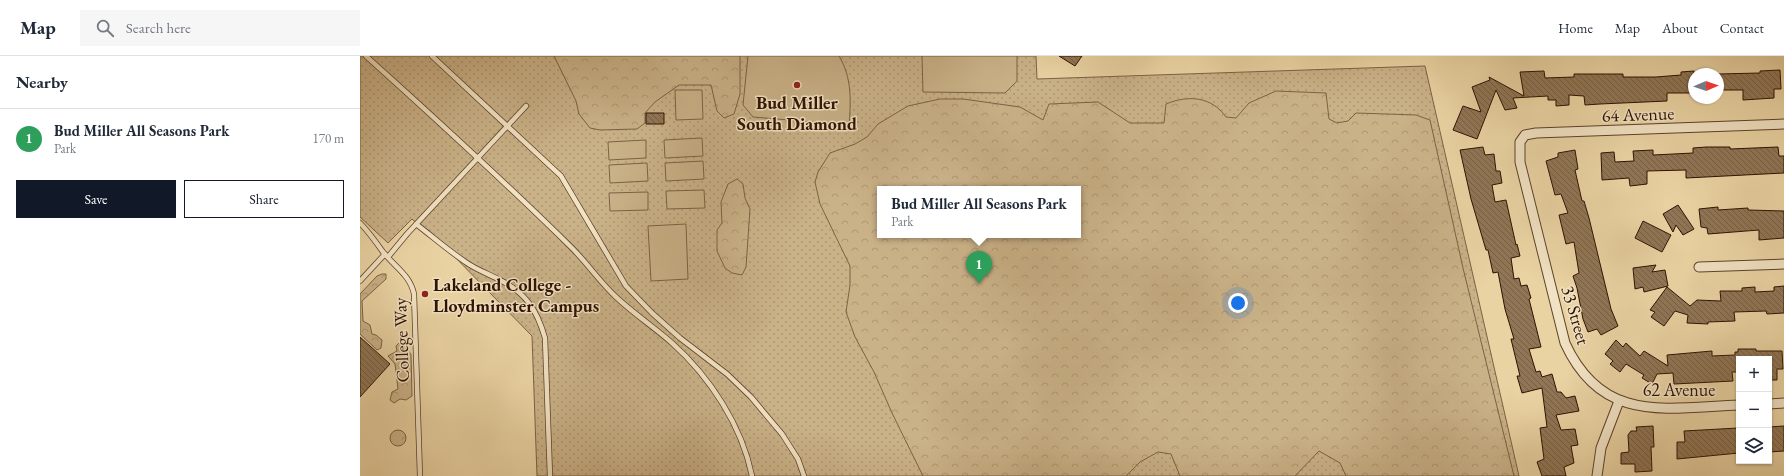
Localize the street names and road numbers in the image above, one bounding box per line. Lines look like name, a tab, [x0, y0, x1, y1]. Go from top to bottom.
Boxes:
street label: 64 Avenue	[1601, 101, 1675, 127]
street label: 33 Street	[1557, 283, 1595, 348]
street label: College Way	[388, 297, 414, 383]
street label: 62 Avenue	[1643, 378, 1715, 401]

